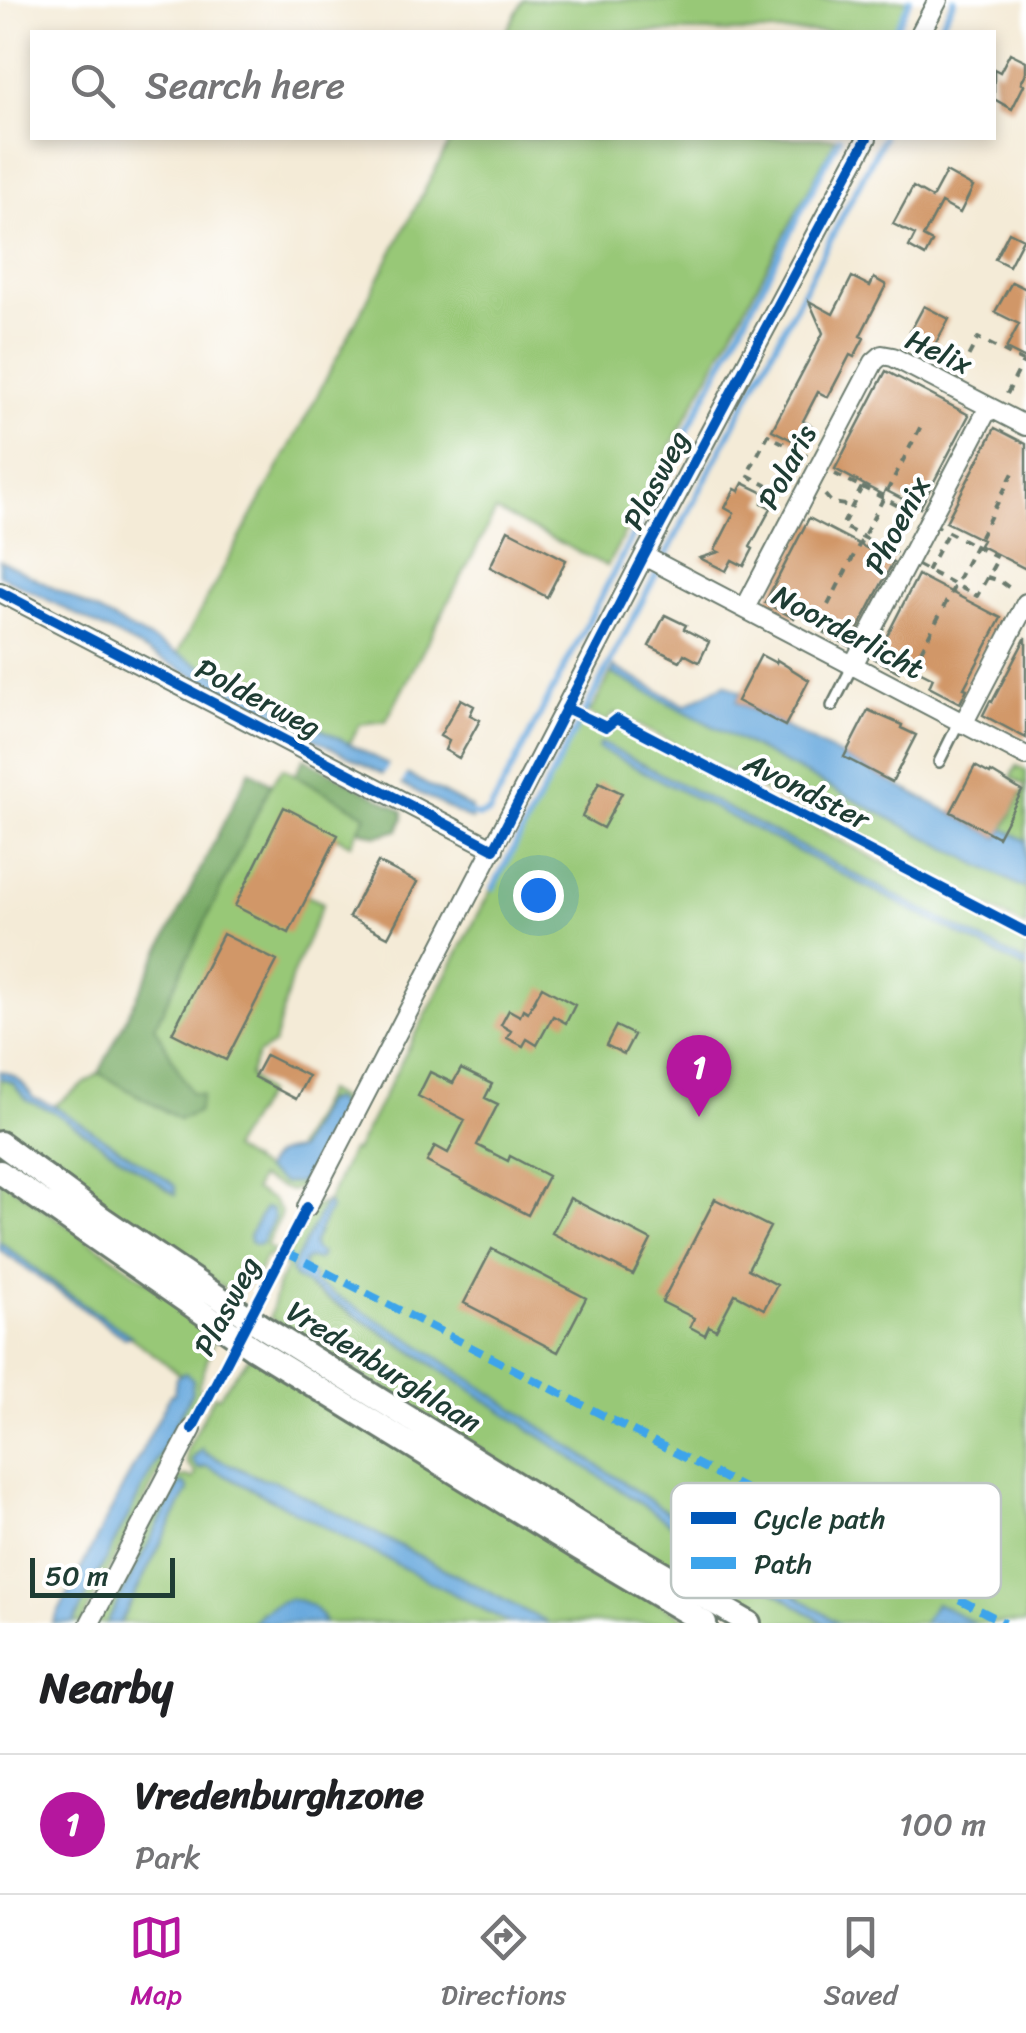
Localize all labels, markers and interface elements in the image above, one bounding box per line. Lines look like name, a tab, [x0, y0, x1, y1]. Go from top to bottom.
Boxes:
search box	[30, 30, 996, 140]
text: Search here	[145, 52, 345, 119]
icon: search	[65, 58, 120, 113]
street label: Helix	[896, 313, 982, 391]
street label: Polaris	[742, 414, 832, 519]
street label: Plasweg	[607, 420, 705, 540]
street label: Phoenix	[849, 466, 946, 584]
street label: Noorderlicht	[762, 569, 934, 695]
street label: Polderweg	[185, 642, 331, 754]
street label: Avondster	[733, 736, 881, 847]
your location	[513, 870, 564, 921]
pin: 1	[666, 1034, 732, 1117]
street label: Plasweg	[178, 1246, 276, 1366]
street label: Vredenburghlaan	[276, 1285, 492, 1449]
legend	[671, 1483, 1001, 1598]
text: Cycle path	[754, 1494, 885, 1543]
text: Path	[754, 1539, 812, 1588]
text: 50 m	[45, 1551, 109, 1600]
scale bar	[30, 1553, 175, 1598]
text: Nearby	[40, 1651, 173, 1725]
text: Vredenburghzone	[135, 1762, 424, 1829]
text: 1	[66, 1796, 79, 1853]
text: 100 m	[899, 1796, 986, 1853]
text: Park	[135, 1829, 201, 1886]
tab: Map	[129, 1910, 184, 2019]
tab: Directions	[441, 1910, 566, 2019]
tab: Saved	[824, 1910, 897, 2019]

